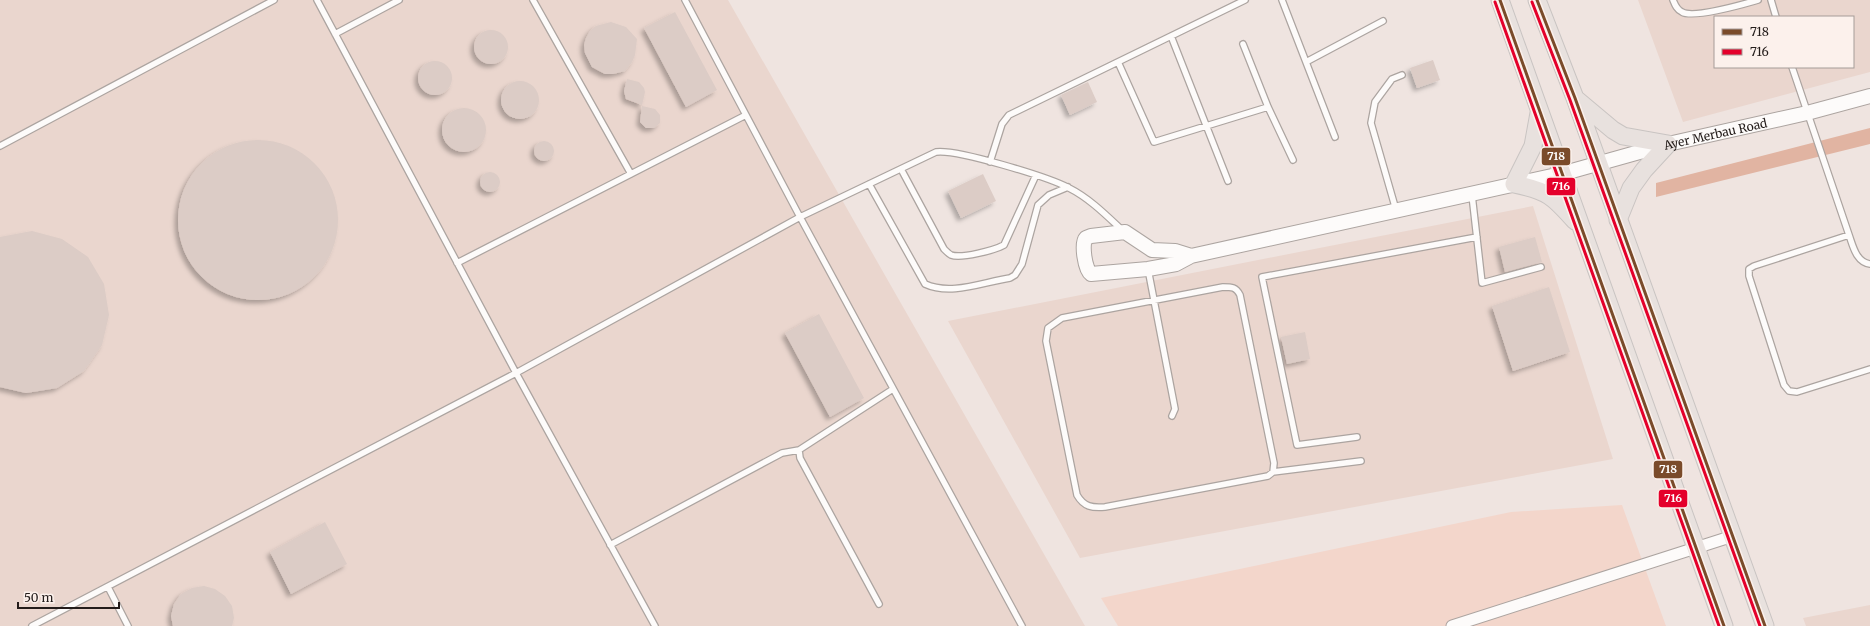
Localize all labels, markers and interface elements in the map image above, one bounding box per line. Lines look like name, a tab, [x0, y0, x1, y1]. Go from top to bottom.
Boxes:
legend	[1714, 16, 1854, 68]
text: 718	[1750, 24, 1769, 39]
text: 716	[1750, 44, 1769, 59]
street label: Ayer Merbau Road	[1661, 115, 1768, 153]
line badge: 718	[1541, 147, 1571, 166]
text: 718	[1547, 149, 1565, 163]
line badge: 716	[1546, 177, 1576, 196]
text: 716	[1552, 179, 1570, 193]
line badge: 718	[1653, 460, 1683, 479]
text: 718	[1659, 462, 1677, 476]
line badge: 716	[1658, 489, 1688, 508]
text: 716	[1664, 491, 1682, 505]
scale bar	[18, 584, 119, 610]
text: 50 m	[24, 590, 53, 605]

